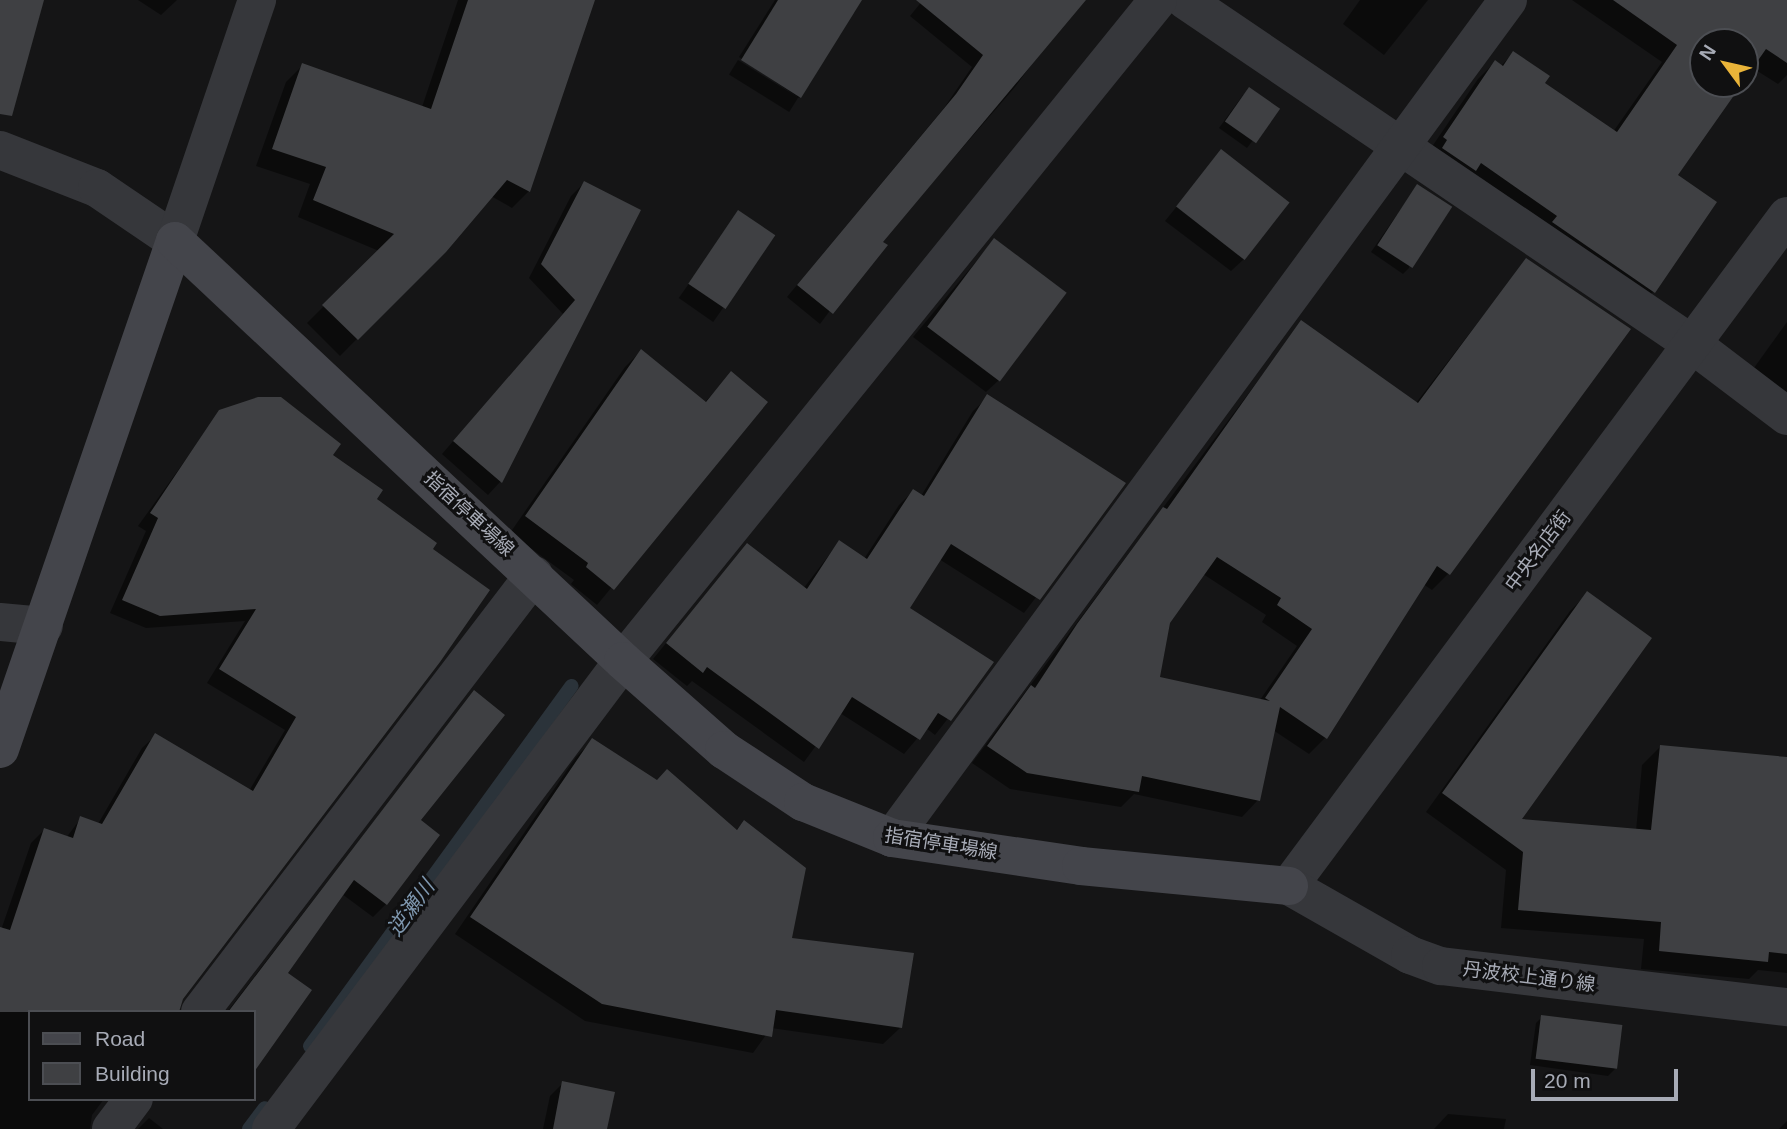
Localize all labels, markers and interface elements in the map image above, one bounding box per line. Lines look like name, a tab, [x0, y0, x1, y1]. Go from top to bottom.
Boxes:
north arrow	[1689, 28, 1759, 98]
text: N	[1695, 41, 1720, 64]
street label: 指宿停車場線	[420, 467, 518, 561]
street label: 中央名店街	[1500, 506, 1576, 596]
street label: 指宿停車場線	[883, 824, 999, 864]
water label: 逆瀬川	[382, 875, 440, 941]
street label: 丹波校上通り線	[1462, 958, 1596, 996]
legend	[28, 1010, 256, 1101]
text: Road	[95, 1027, 145, 1050]
scale bar	[1535, 1056, 1682, 1100]
text: Building	[95, 1062, 170, 1085]
text: 20 m	[1544, 1069, 1591, 1092]

